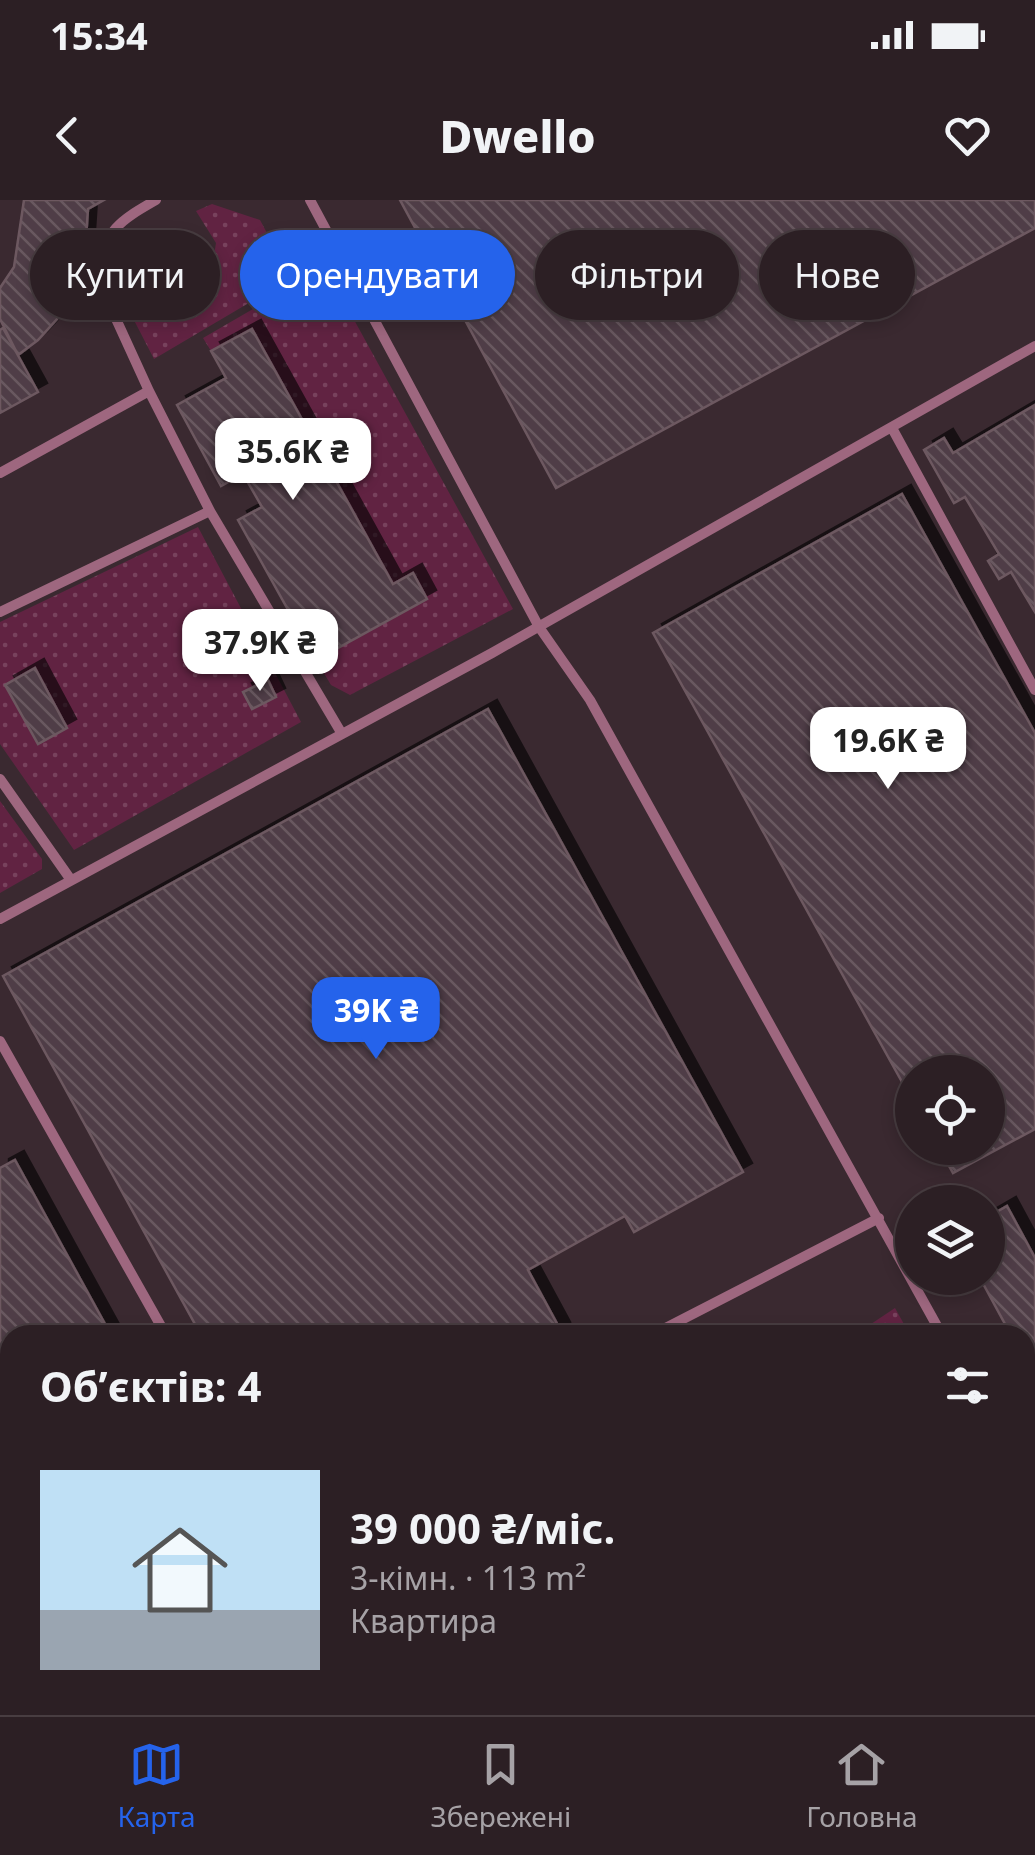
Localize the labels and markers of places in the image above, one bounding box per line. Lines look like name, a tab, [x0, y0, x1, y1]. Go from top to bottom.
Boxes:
pin: 35.6K ₴	[201, 418, 385, 503]
pin: 37.9K ₴	[168, 609, 352, 694]
pin: 19.6K ₴	[796, 707, 980, 792]
pin: 39K ₴	[306, 977, 446, 1062]

